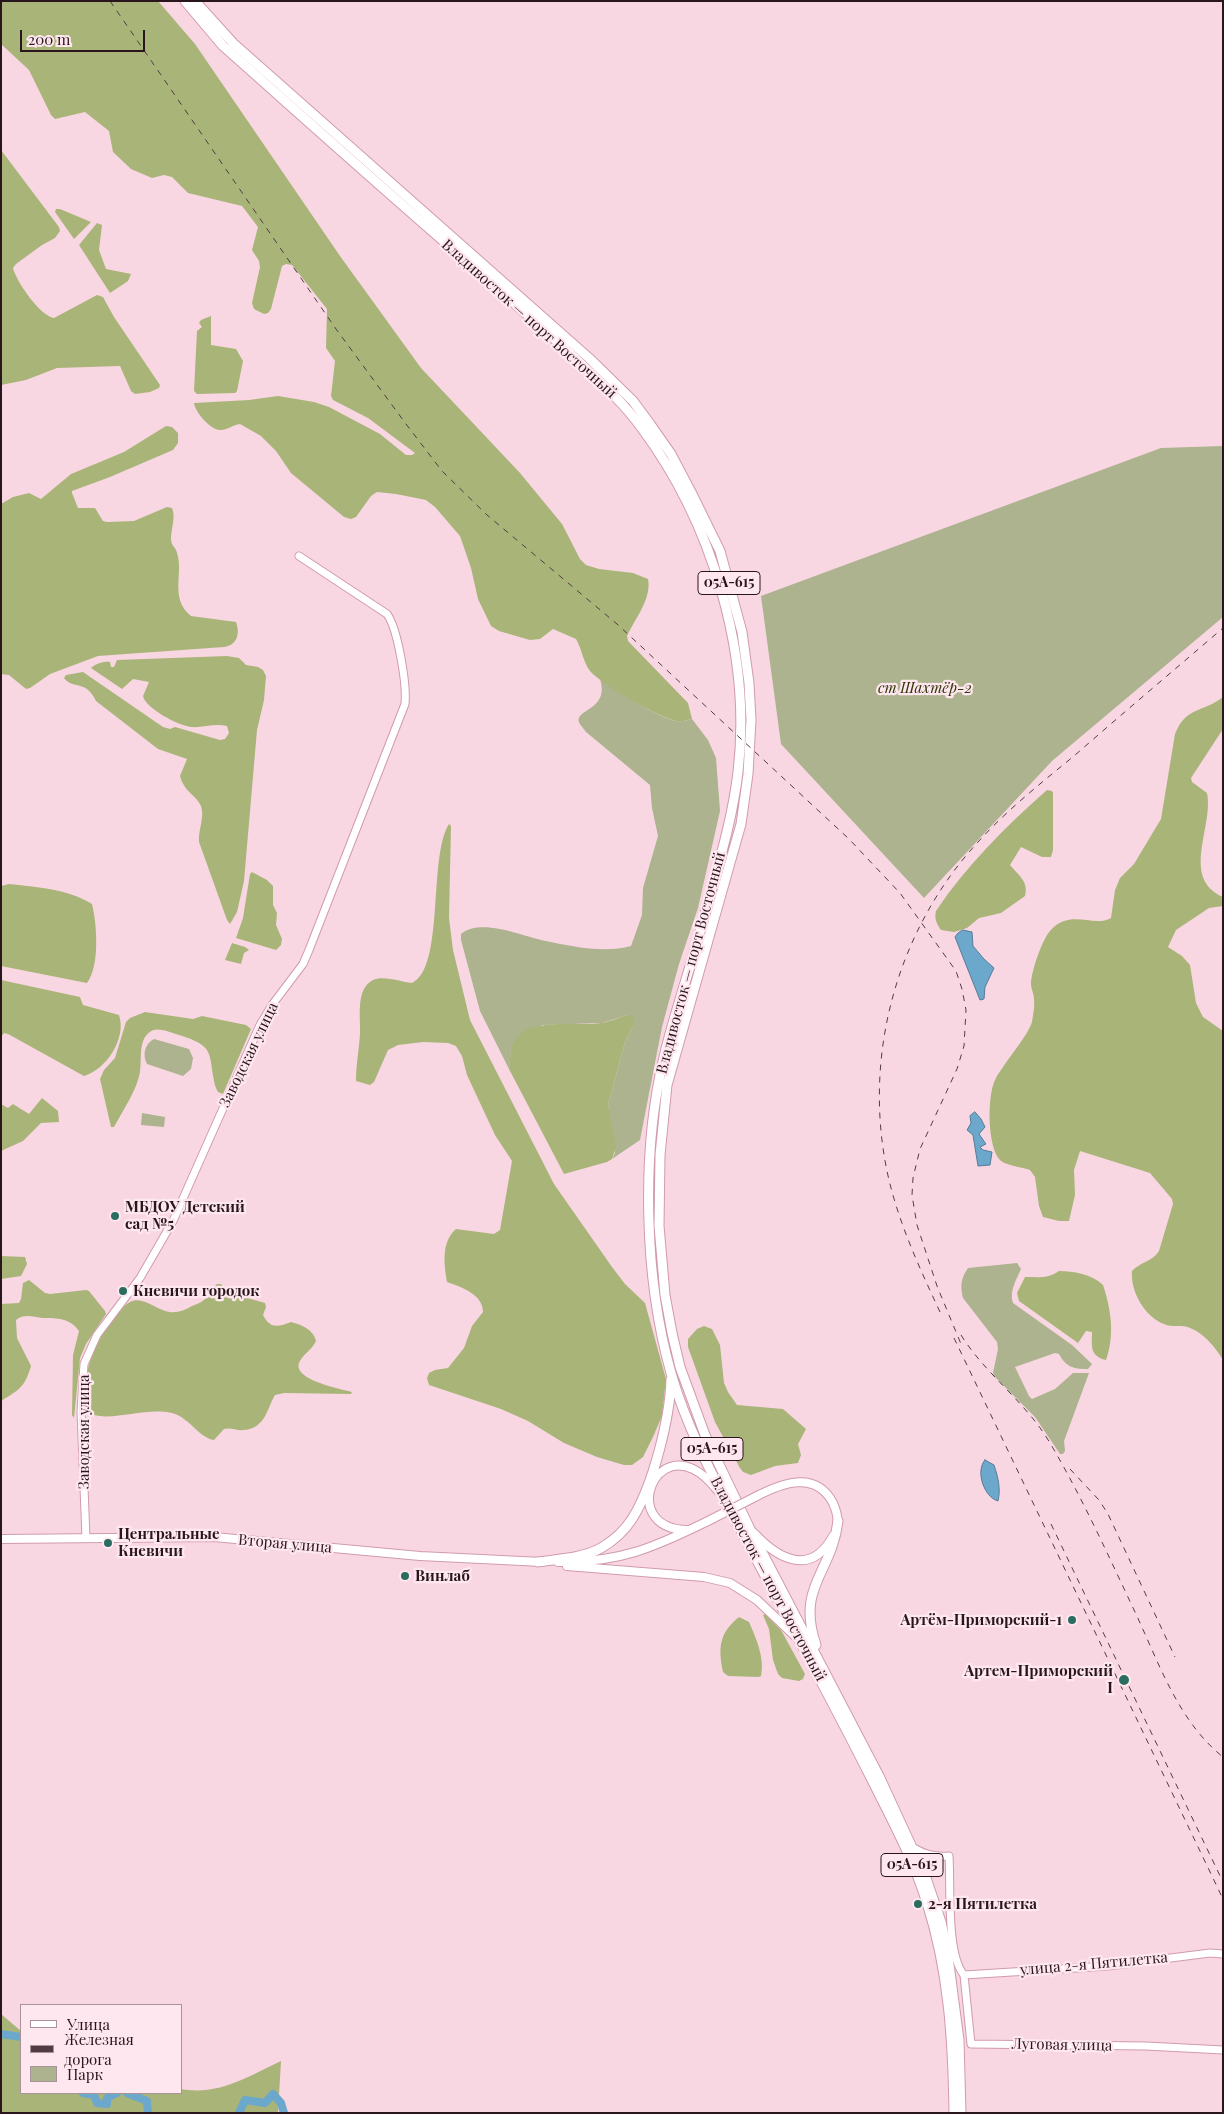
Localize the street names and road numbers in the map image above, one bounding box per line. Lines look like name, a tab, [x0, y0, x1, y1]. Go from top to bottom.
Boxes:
street label: Владивосток — порт Восточный	[438, 236, 620, 402]
road number: 05А-615	[698, 572, 760, 594]
street label: Владивосток — порт Восточный	[653, 850, 729, 1076]
street label: Заводская улица	[216, 1000, 282, 1110]
street label: Заводская улица	[75, 1375, 93, 1489]
road number: 05А-615	[681, 1438, 743, 1460]
street label: Владивосток — порт Восточный	[706, 1474, 830, 1684]
street label: Вторая улица	[237, 1531, 333, 1557]
road number: 05А-615	[881, 1854, 943, 1876]
street label: улица 2-я Пятилетка	[1019, 1949, 1169, 1979]
street label: Луговая улица	[1011, 2035, 1113, 2055]

